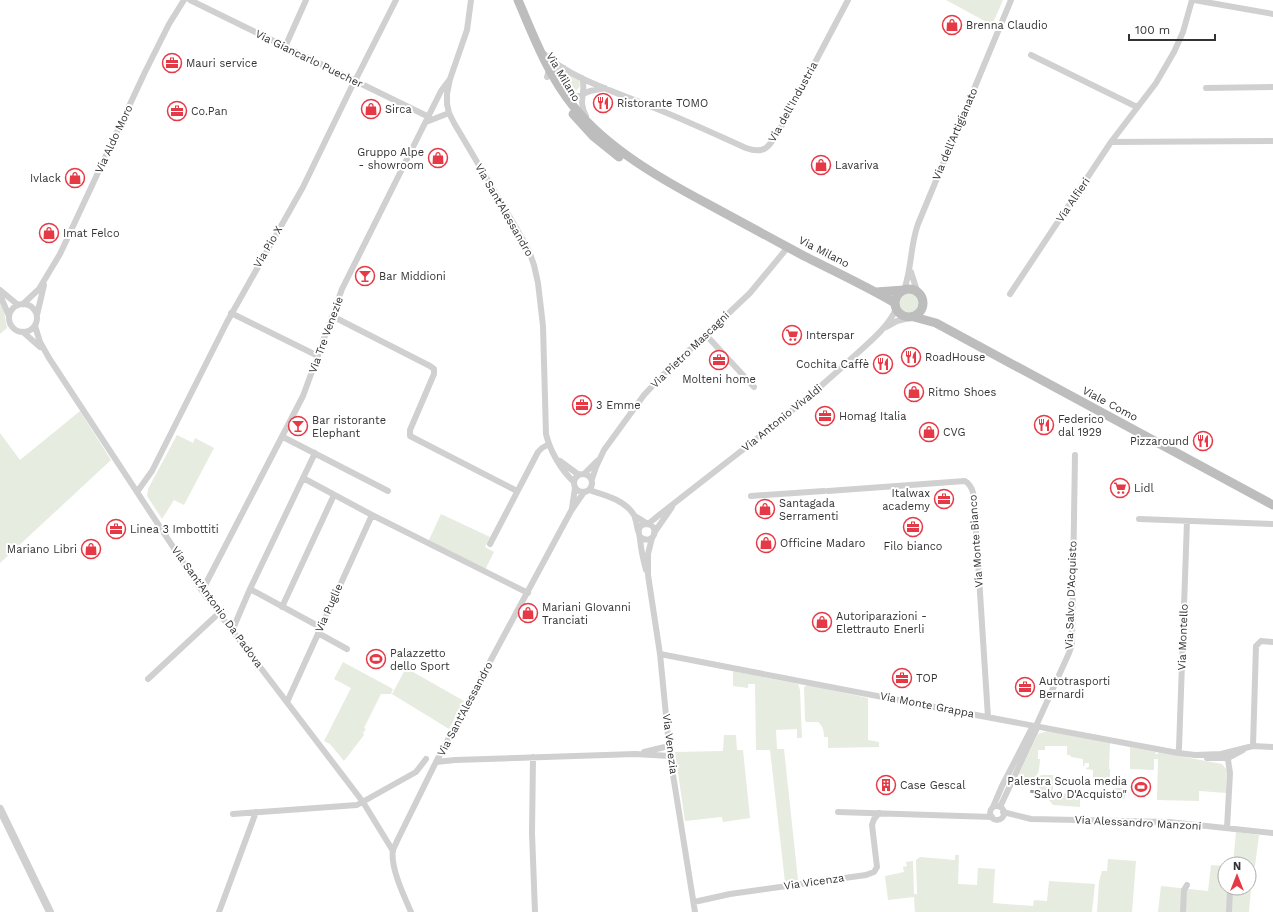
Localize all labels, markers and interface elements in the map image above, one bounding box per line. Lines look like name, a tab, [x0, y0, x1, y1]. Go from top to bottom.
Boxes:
shop icon: Brenna Claudio	[941, 14, 963, 36]
scale bar	[1129, 16, 1215, 42]
place label: Brenna Claudio	[966, 19, 1048, 32]
text: 100 m	[1135, 23, 1170, 37]
street label: Via Giancarlo Puecher	[253, 27, 365, 91]
street label: Via Milano	[543, 50, 583, 104]
office icon: Mauri service	[161, 52, 183, 74]
place label: Mauri service	[186, 57, 257, 70]
street label: Via dell'Industria	[766, 60, 820, 144]
street label: Via dell'Artigianato	[930, 86, 980, 182]
restaurant icon: Ristorante TOMO	[592, 92, 614, 114]
place label: Ristorante TOMO	[617, 97, 708, 110]
shop icon: Sirca	[360, 98, 382, 120]
office icon: Co.Pan	[166, 100, 188, 122]
street label: Via Aldo Moro	[92, 103, 136, 175]
place label: Sirca	[385, 103, 412, 116]
place label: Co.Pan	[191, 105, 228, 118]
place label: Gruppo Alpe - showroom	[357, 146, 424, 172]
shop icon: Gruppo Alpe - showroom	[427, 147, 449, 169]
shop icon: Lavariva	[810, 154, 832, 176]
place label: Lavariva	[835, 159, 879, 172]
street label: Via Sant'Alessandro	[472, 161, 536, 259]
shop icon: Ivlack	[64, 167, 86, 189]
place label: Ivlack	[30, 172, 61, 185]
street label: Via Alfieri	[1053, 175, 1093, 225]
shop icon: Imat Felco	[38, 222, 60, 244]
street label: Via Pio X	[251, 223, 285, 270]
place label: Imat Felco	[63, 227, 120, 240]
street label: Via Milano	[796, 234, 852, 270]
bar icon: Bar Middioni	[354, 265, 376, 287]
place label: Bar Middioni	[379, 270, 446, 283]
street label: Via Tre Venezie	[306, 295, 346, 375]
street label: Via Pietro Mascagni	[648, 309, 732, 391]
supermarket icon: Interspar	[781, 324, 803, 346]
place label: Interspar	[806, 329, 855, 342]
restaurant icon: RoadHouse	[900, 346, 922, 368]
office icon: Molteni home	[708, 349, 730, 371]
place label: RoadHouse	[925, 351, 985, 364]
restaurant icon: Cochita Caffè	[872, 353, 894, 375]
place label: Cochita Caffè	[796, 358, 869, 371]
place label: Molteni home	[682, 373, 756, 386]
shop icon: Ritmo Shoes	[903, 381, 925, 403]
street label: Via Antonio Vivaldi	[739, 382, 825, 454]
street label: Viale Como	[1080, 384, 1140, 424]
place label: Ritmo Shoes	[928, 386, 996, 399]
office icon: 3 Emme	[571, 394, 593, 416]
place label: 3 Emme	[596, 399, 641, 412]
office icon: Homag Italia	[814, 405, 836, 427]
place label: Homag Italia	[839, 410, 907, 423]
place label: Federico dal 1929	[1058, 413, 1104, 439]
place label: Bar ristorante Elephant	[312, 414, 386, 440]
restaurant icon: Federico dal 1929	[1033, 414, 1055, 436]
bar icon: Bar ristorante Elephant	[287, 415, 309, 437]
shop icon: CVG	[918, 421, 940, 443]
place label: CVG	[943, 426, 965, 439]
restaurant icon: Pizzaround	[1192, 430, 1214, 452]
place label: Pizzaround	[1130, 435, 1189, 448]
supermarket icon: Lidl	[1109, 477, 1131, 499]
place label: Lidl	[1134, 482, 1154, 495]
place label: Italwax academy	[882, 487, 930, 513]
office icon: Italwax academy	[933, 488, 955, 510]
street label: Via Monte Bianco	[966, 494, 986, 588]
place label: Santagada Serramenti	[779, 497, 839, 523]
shop icon: Santagada Serramenti	[754, 498, 776, 520]
office icon: Filo bianco	[902, 516, 924, 538]
office icon: Linea 3 Imbottiti	[105, 518, 127, 540]
place label: Linea 3 Imbottiti	[130, 523, 219, 536]
shop icon: Officine Madaro	[755, 532, 777, 554]
place label: Officine Madaro	[780, 537, 865, 550]
shop icon: Mariano Libri	[80, 538, 102, 560]
place label: Filo bianco	[884, 540, 942, 553]
street label: Via Salvo D'Acquisto	[1063, 541, 1079, 649]
place label: Mariano Libri	[7, 543, 77, 556]
street label: Via Sant'Antonio Da Padova	[169, 544, 265, 670]
street label: Via Puglie	[313, 582, 345, 634]
place label: Mariani GIovanni Tranciati	[542, 601, 631, 627]
shop icon: Mariani GIovanni Tranciati	[517, 602, 539, 624]
street label: Via Montello	[1175, 603, 1191, 671]
place label: Autoriparazioni - Elettrauto Enerli	[836, 610, 927, 636]
shop icon: Autoriparazioni - Elettrauto Enerli	[811, 611, 833, 633]
place label: Palazzetto dello Sport	[390, 647, 450, 673]
sports icon: Palazzetto dello Sport	[365, 648, 387, 670]
street label: Via Sant'Alessandro	[435, 660, 495, 758]
office icon: TOP	[891, 667, 913, 689]
place label: TOP	[916, 672, 938, 685]
place label: Autotrasporti Bernardi	[1039, 675, 1110, 701]
office icon: Autotrasporti Bernardi	[1014, 676, 1036, 698]
street label: Via Monte Grappa	[879, 689, 975, 721]
street label: Via Venezia	[660, 713, 680, 775]
building icon: Case Gescal	[875, 774, 897, 796]
place label: Palestra Scuola media "Salvo D'Acquisto"	[1007, 775, 1127, 801]
sports icon: Palestra Scuola media "Salvo D'Acquisto"	[1130, 776, 1152, 798]
place label: Case Gescal	[900, 779, 966, 792]
street label: Via Alessandro Manzoni	[1074, 813, 1202, 833]
north arrow	[1217, 856, 1257, 896]
text: N	[1233, 860, 1241, 873]
street label: Via Vicenza	[783, 871, 845, 893]

